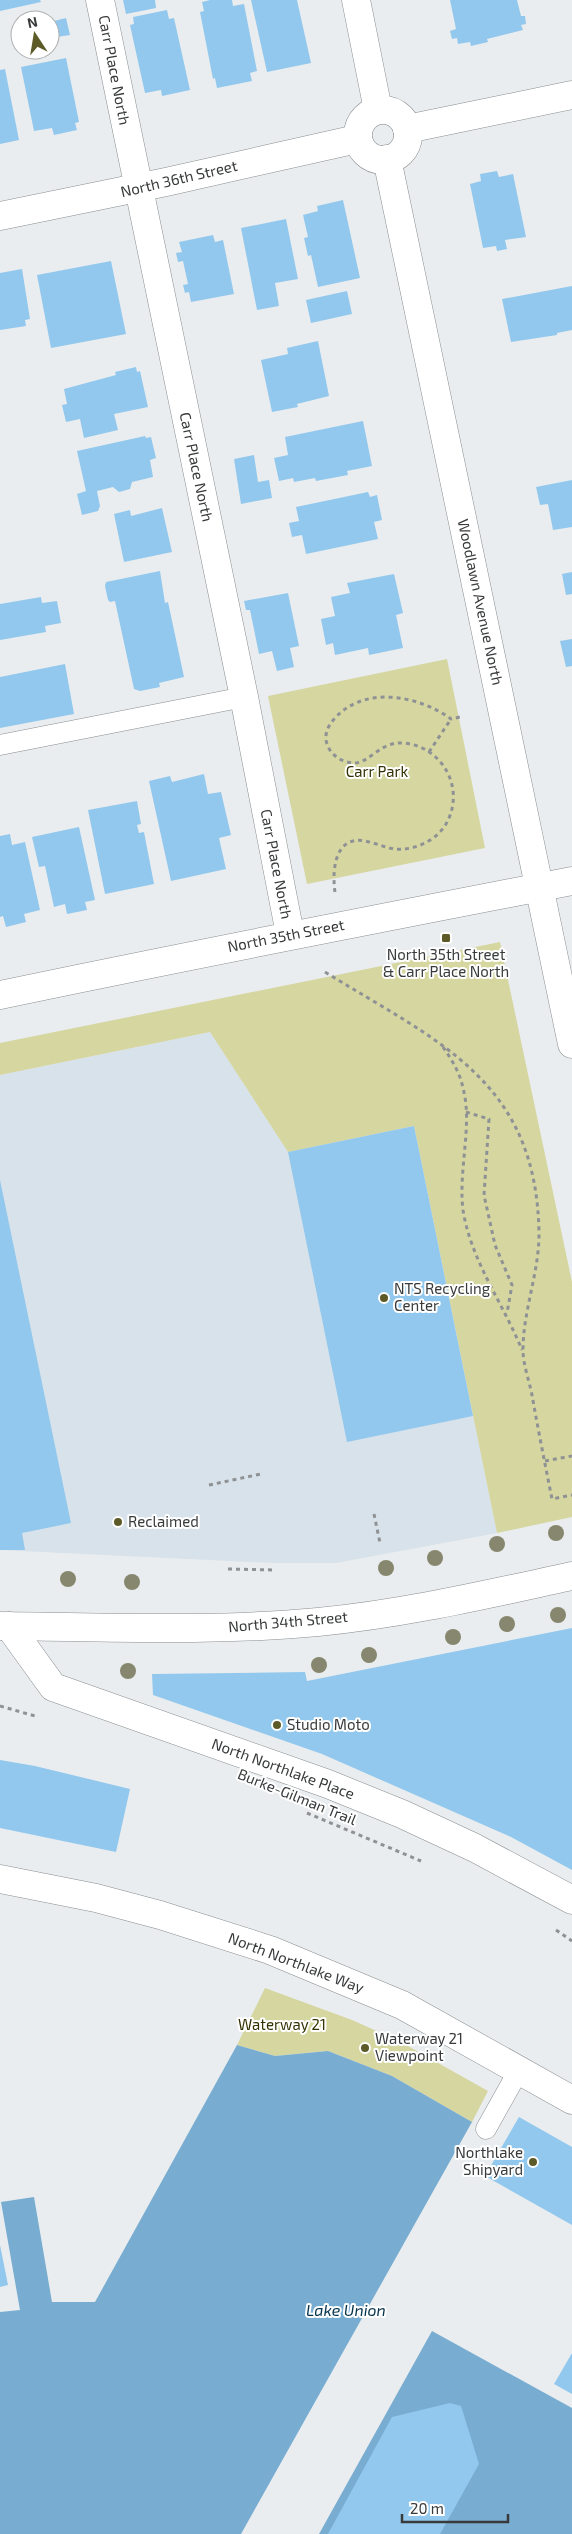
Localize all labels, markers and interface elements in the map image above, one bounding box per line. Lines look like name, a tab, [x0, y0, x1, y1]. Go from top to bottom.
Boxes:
north arrow	[10, 10, 60, 60]
text: N	[25, 12, 39, 31]
street label: Carr Place North	[96, 13, 134, 126]
street label: North 36th Street	[119, 156, 239, 200]
street label: Carr Place North	[177, 410, 217, 523]
street label: Woodlawn Avenue North	[455, 517, 507, 687]
park label: Carr Park	[346, 762, 409, 780]
street label: Carr Place North	[258, 807, 296, 920]
street label: North 35th Street	[226, 915, 346, 955]
marker: North 35th Street & Carr Place North	[440, 932, 452, 944]
place label: North 35th Street & Carr Place North	[383, 945, 509, 980]
place label: NTS Recycling Center	[394, 1279, 491, 1314]
marker: NTS Recycling Center	[378, 1292, 390, 1304]
place label: Reclaimed	[128, 1512, 199, 1530]
marker: Reclaimed	[112, 1516, 124, 1528]
street label: North 34th Street	[227, 1607, 349, 1635]
place label: Studio Moto	[287, 1715, 370, 1733]
marker: Studio Moto	[271, 1719, 283, 1731]
street label: North Northlake Place	[209, 1734, 357, 1802]
street label: Burke-Gilman Trail	[235, 1764, 360, 1828]
street label: North Northlake Way	[226, 1928, 367, 1996]
park label: Waterway 21	[238, 2015, 326, 2033]
place label: Waterway 21 Viewpoint	[375, 2029, 463, 2064]
marker: Waterway 21 Viewpoint	[359, 2042, 371, 2054]
place label: Northlake Shipyard	[455, 2143, 523, 2178]
marker: Northlake Shipyard	[527, 2156, 539, 2168]
water label: Lake Union	[306, 2300, 386, 2319]
scale bar	[402, 2492, 508, 2524]
text: 20 m	[410, 2499, 444, 2517]

